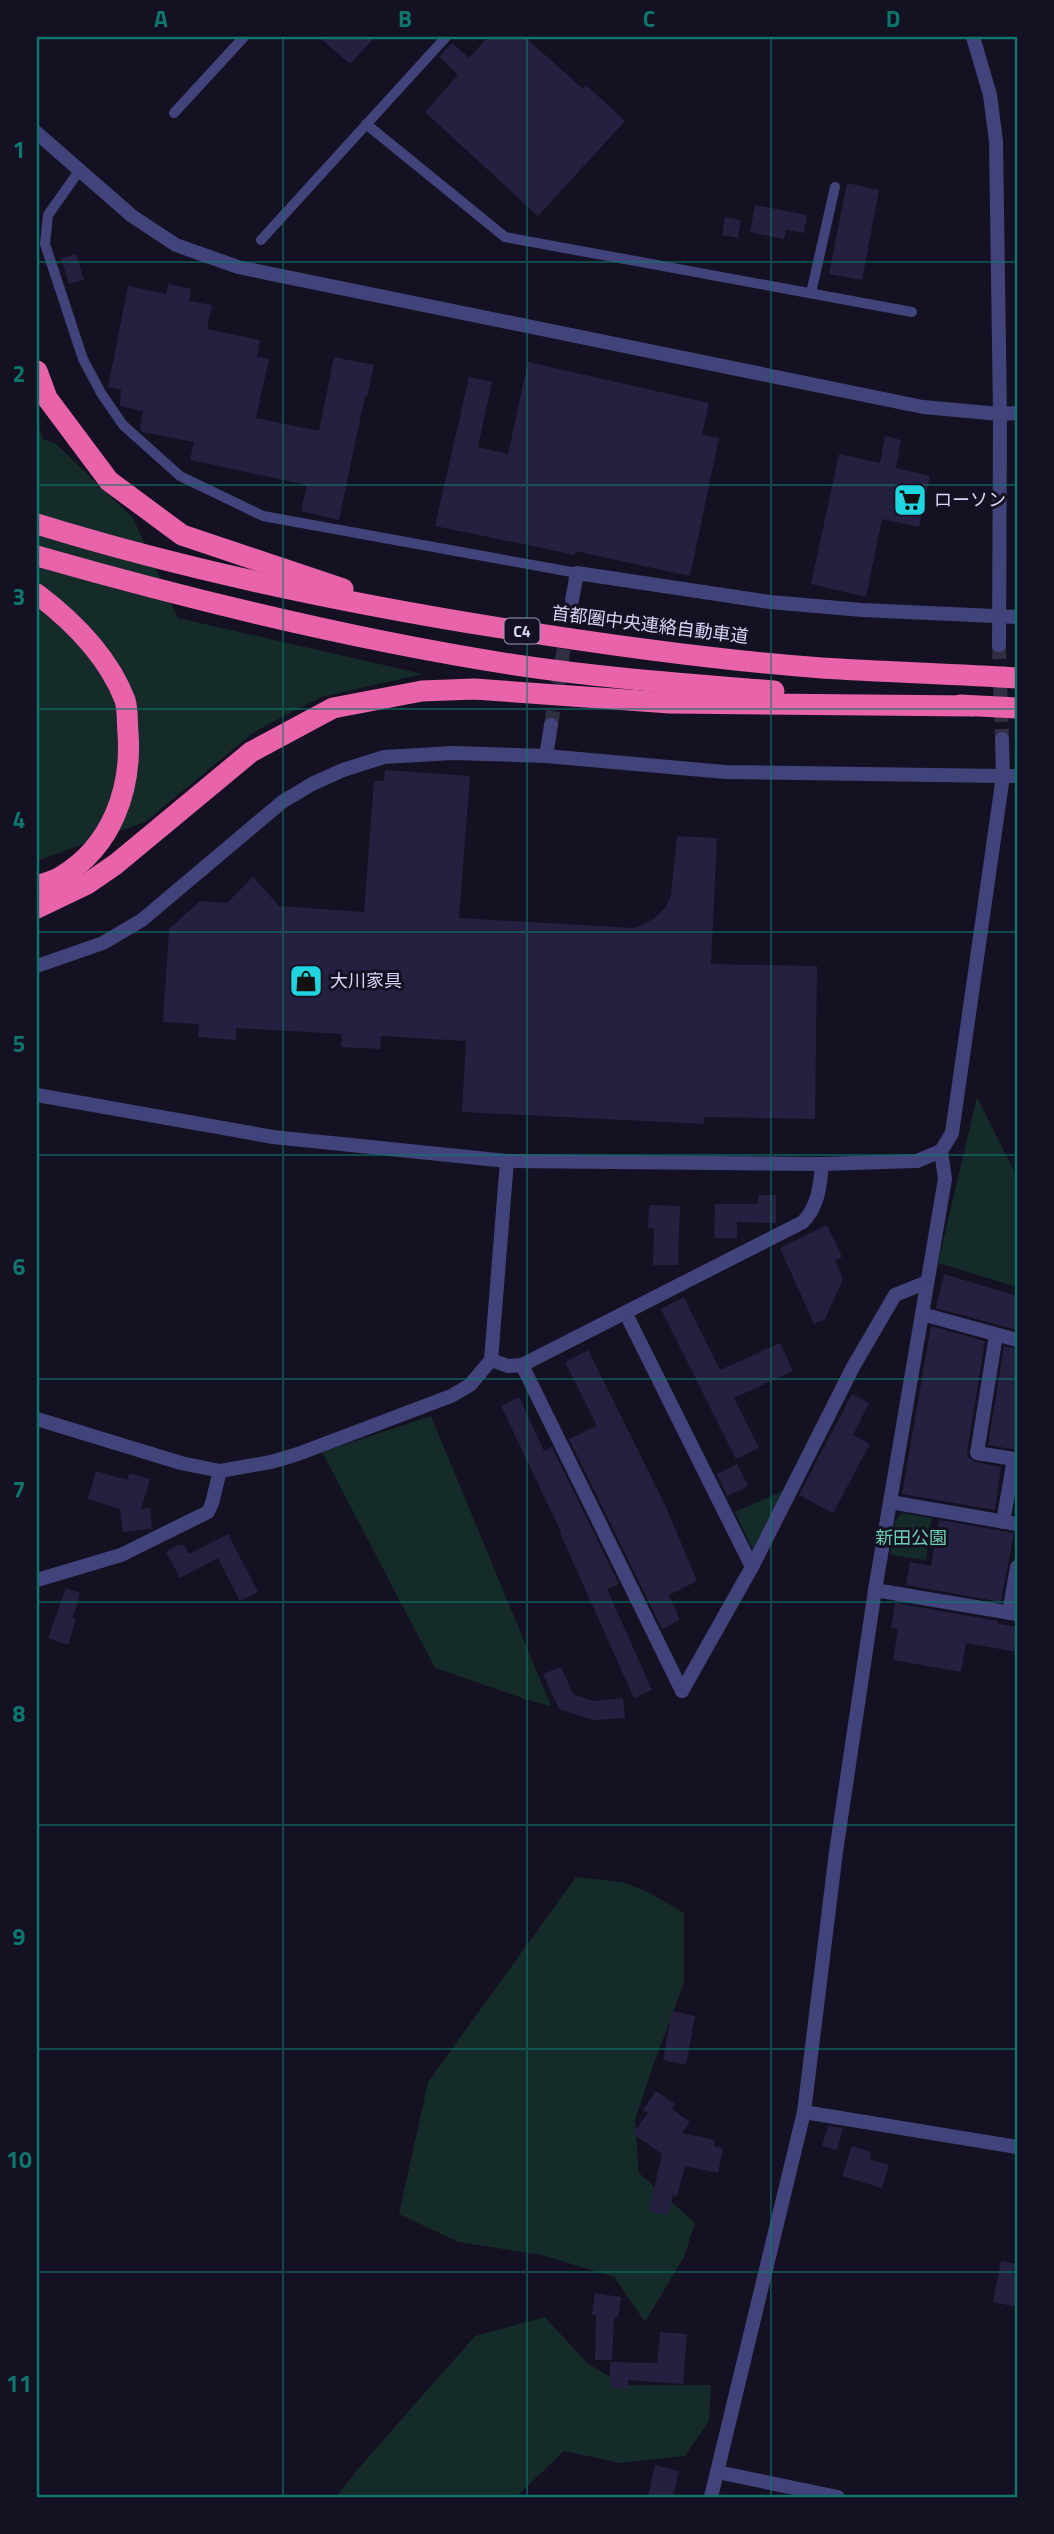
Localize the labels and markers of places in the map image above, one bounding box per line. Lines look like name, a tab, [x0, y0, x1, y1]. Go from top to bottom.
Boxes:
supermarket icon: ローソン	[891, 481, 929, 519]
place label: ローソン	[934, 486, 1006, 513]
shop icon: 大川家具	[287, 962, 325, 1000]
place label: 大川家具	[330, 967, 402, 994]

